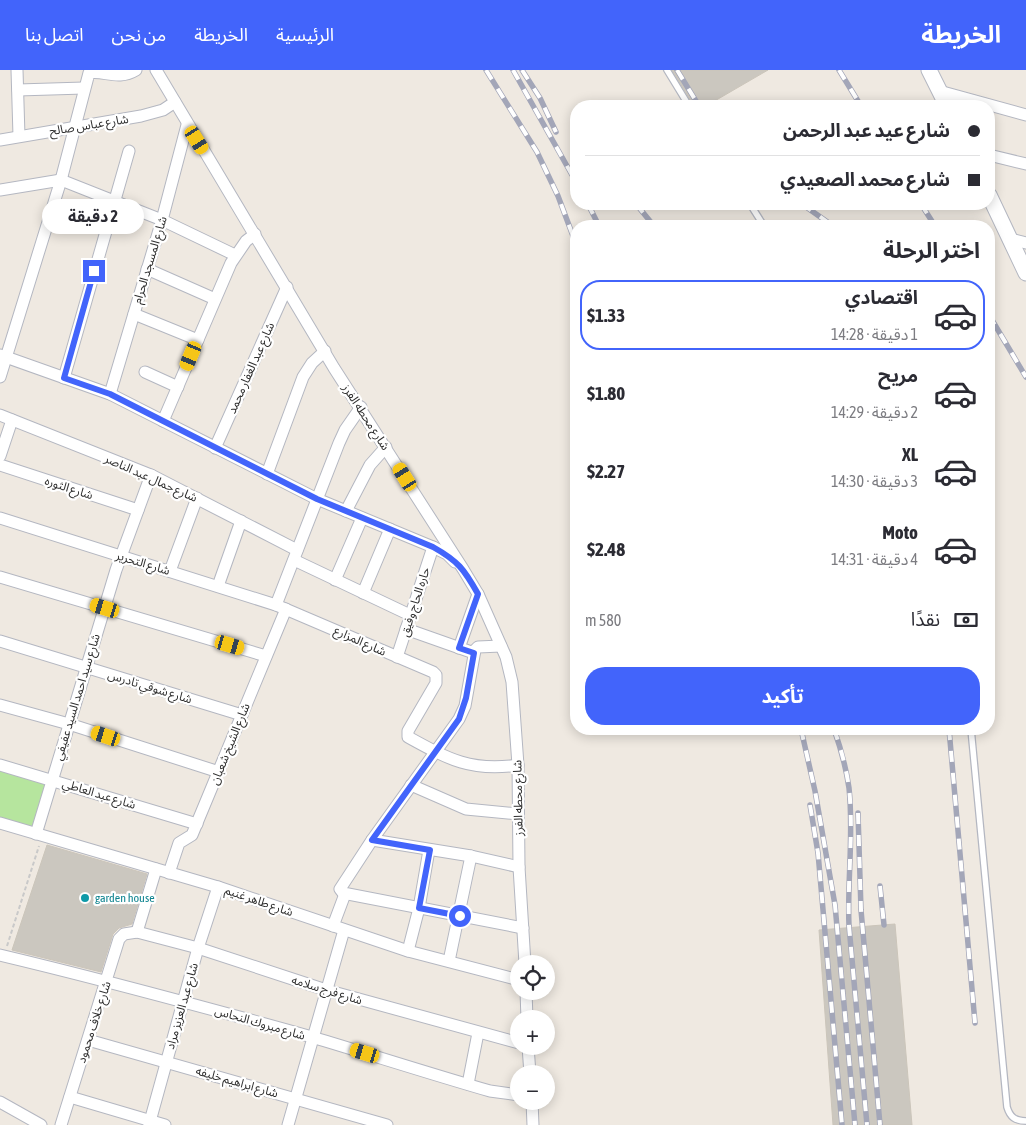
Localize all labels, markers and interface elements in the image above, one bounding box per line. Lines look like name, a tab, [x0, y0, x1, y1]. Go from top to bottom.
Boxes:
text: الخريطة	[921, 21, 1001, 48]
text: اتصل بنا	[25, 24, 84, 45]
text: من نحن	[112, 24, 166, 45]
text: الخريطة	[194, 24, 248, 45]
text: الرئيسية	[276, 24, 334, 45]
street label: شارع عباس صالح	[48, 112, 130, 140]
text: شارع عيد عبد الرحمن	[783, 119, 950, 141]
car	[182, 123, 211, 157]
text: شارع محمد الصعيدي	[780, 168, 950, 190]
callout: 2 دقيقة	[43, 198, 145, 234]
text: 2 دقيقة	[68, 207, 118, 225]
street label: شارع المسجد الحرام	[130, 215, 172, 306]
text: اختر الرحلة	[883, 237, 980, 263]
route end	[83, 260, 105, 282]
text: اقتصادي	[845, 286, 918, 308]
icon: car	[933, 293, 978, 338]
text: $1.33	[587, 304, 625, 326]
street label: شارع عبد الغفار محمد	[225, 320, 279, 417]
text: 1 دقيقة · 14:28	[831, 325, 918, 343]
car	[178, 339, 203, 373]
text: مريح	[878, 364, 918, 386]
icon: car	[933, 371, 978, 416]
street label: شارع محطه الفرز	[337, 380, 393, 454]
text: $1.80	[587, 382, 625, 404]
text: 2 دقيقة · 14:29	[831, 403, 918, 421]
text: XL	[902, 443, 918, 465]
icon: car	[933, 449, 978, 494]
street label: شارع جمال عبد الناصر	[101, 451, 199, 507]
car	[390, 460, 419, 494]
text: $2.27	[587, 460, 625, 482]
text: 3 دقيقة · 14:30	[831, 472, 918, 490]
street label: شارع الثوره	[42, 474, 95, 504]
text: Moto	[882, 521, 918, 543]
icon: car	[933, 527, 978, 572]
text: $2.48	[587, 538, 625, 560]
street label: شارع التحرير	[113, 548, 172, 580]
text: 4 دقيقة · 14:31	[831, 550, 918, 568]
street label: حاره الحاج وفيق	[397, 565, 435, 639]
car	[88, 596, 121, 620]
icon: cash	[952, 606, 980, 634]
text: نقدًا	[911, 608, 940, 630]
text: 580 m	[585, 611, 621, 629]
street label: شارع المزارع	[331, 623, 388, 661]
street label: شارع سيد احمد السيد عفيفي	[51, 632, 106, 763]
car	[213, 634, 246, 656]
button: تأكيد	[585, 667, 980, 725]
street label: شارع شوقي تادرس	[105, 668, 194, 709]
street label: شارع الشيخ شعبان	[207, 701, 255, 788]
car	[89, 724, 122, 748]
street label: شارع محطه الفرز	[510, 760, 528, 837]
street label: شارع عبد العاطي	[60, 776, 137, 814]
street label: شارع طاهر غنيم	[222, 883, 295, 921]
place label: garden house	[95, 891, 155, 905]
marker: garden house	[79, 892, 91, 904]
route start	[449, 905, 471, 927]
map controls	[510, 955, 555, 1110]
button: locate	[510, 955, 555, 1000]
street label: شارع عبد العزيز مراد	[163, 961, 203, 1051]
street label: شارع فرج سلامه	[289, 973, 364, 1009]
street label: شارع خلاف محمود	[74, 979, 116, 1065]
street label: شارع مبروك النحاس	[213, 1003, 307, 1045]
button: +	[510, 1010, 555, 1055]
car	[348, 1041, 381, 1065]
street label: شارع ابراهيم خليفه	[194, 1064, 280, 1102]
button: −	[510, 1065, 555, 1110]

